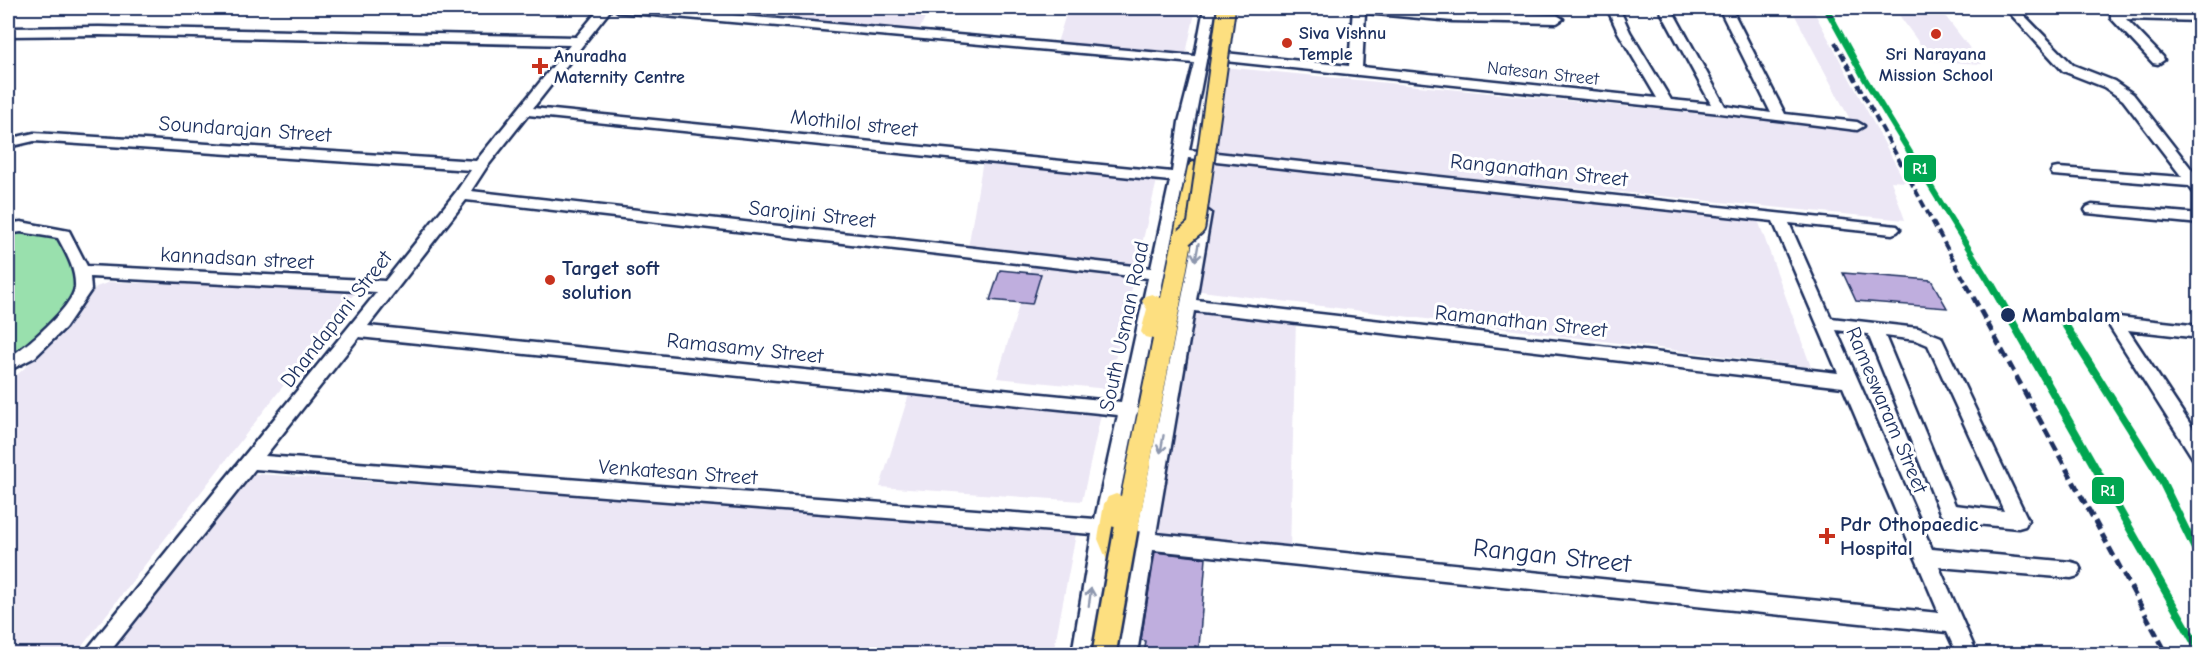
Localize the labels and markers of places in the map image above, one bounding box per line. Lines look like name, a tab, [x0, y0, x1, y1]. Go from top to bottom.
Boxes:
place label: Siva Vishnu Temple	[1299, 23, 1386, 65]
marker: Sri Narayana Mission School	[1929, 27, 1943, 41]
marker: Siva Vishnu Temple	[1280, 36, 1294, 50]
place label: Sri Narayana Mission School	[1879, 44, 1993, 86]
place label: Anuradha Maternity Centre	[554, 46, 685, 88]
marker: Anuradha Maternity Centre	[531, 57, 549, 75]
place label: Target soft solution	[562, 256, 660, 304]
marker: Target soft solution	[543, 273, 557, 287]
place label: Mambalam	[2022, 303, 2120, 327]
marker: Mambalam	[1999, 306, 2017, 324]
place label: Pdr Othopaedic Hospital	[1840, 512, 1979, 560]
marker: Pdr Othopaedic Hospital	[1818, 527, 1836, 545]

